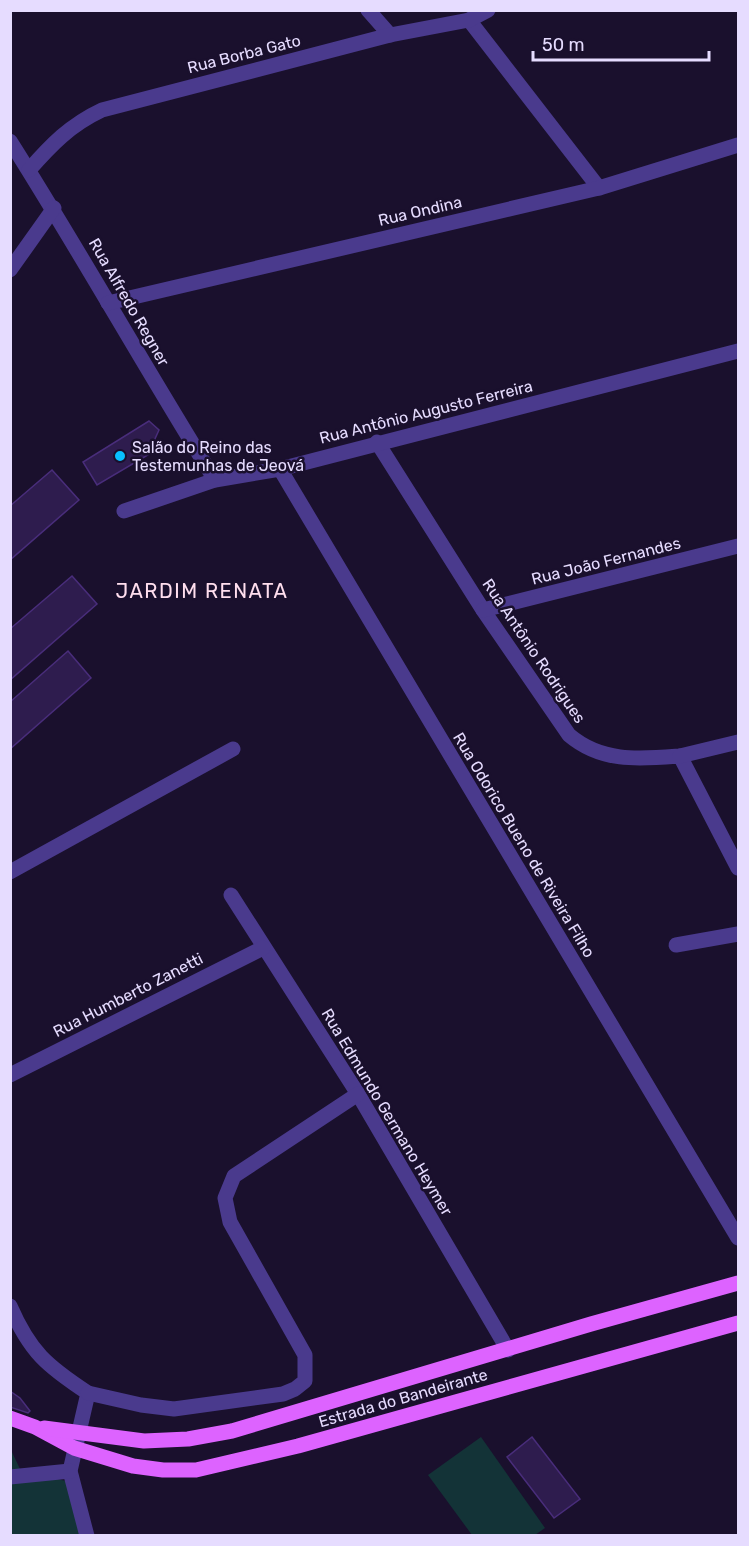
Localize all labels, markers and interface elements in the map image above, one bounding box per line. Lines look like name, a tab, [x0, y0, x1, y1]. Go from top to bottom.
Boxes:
scale bar	[533, 24, 708, 62]
street label: Rua Borba Gato	[185, 31, 303, 77]
text: 50 m	[542, 34, 585, 56]
street label: Rua Ondina	[376, 192, 464, 230]
street label: Rua Alfredo Regner	[85, 235, 173, 369]
street label: Rua Antônio Augusto Ferreira	[317, 376, 535, 448]
place label: Salão do Reino das Testemunhas de Jeová	[132, 438, 304, 475]
marker: Salão do Reino das Testemunhas de Jeová	[113, 449, 127, 463]
street label: Rua João Fernandes	[529, 533, 683, 589]
street label: Rua Antônio Rodrigues	[479, 575, 589, 727]
district label: JARDIM RENATA	[116, 579, 288, 603]
street label: Rua Odorico Bueno de Riveira Filho	[449, 729, 599, 961]
street label: Rua Humberto Zanetti	[50, 949, 206, 1041]
street label: Rua Edmundo Germano Heymer	[318, 1005, 456, 1219]
street label: Estrada do Bandeirante	[316, 1365, 490, 1431]

